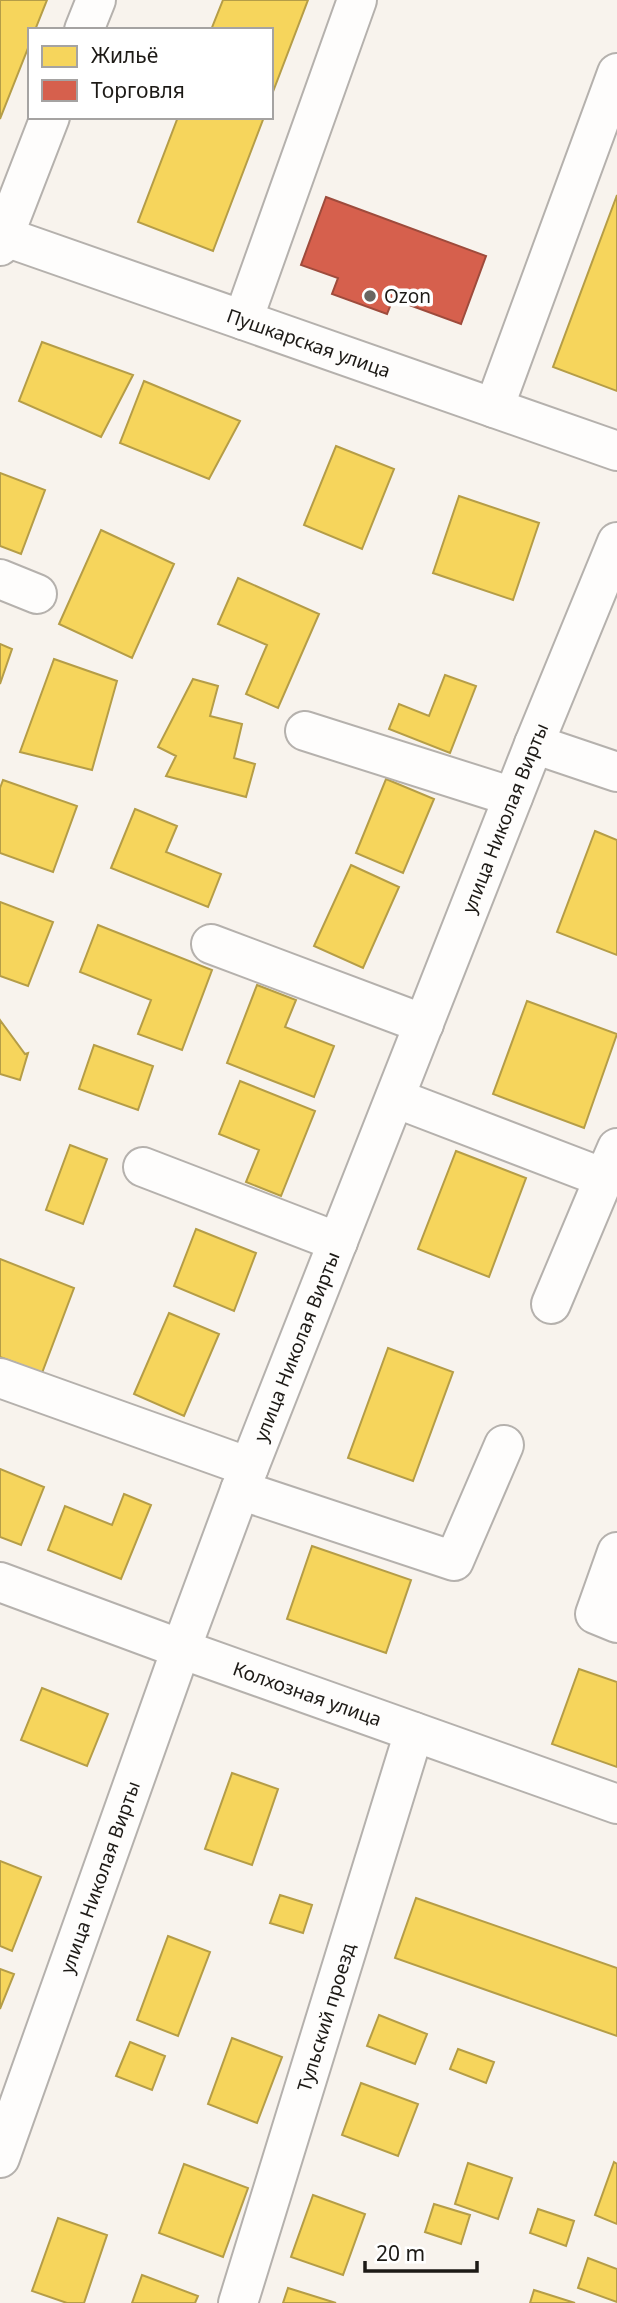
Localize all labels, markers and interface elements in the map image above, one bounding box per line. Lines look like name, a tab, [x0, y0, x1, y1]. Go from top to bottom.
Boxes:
legend	[28, 28, 273, 119]
text: Жильё	[91, 41, 158, 69]
text: Торговля	[91, 76, 185, 104]
place label: Ozon	[384, 283, 431, 309]
marker: Ozon	[362, 288, 378, 304]
street label: Пушкарская улица	[223, 302, 394, 384]
street label: улица Николая Вирты	[456, 719, 554, 917]
street label: улица Николая Вирты	[247, 1248, 346, 1445]
street label: Колхозная улица	[229, 1656, 385, 1732]
street label: улица Николая Вирты	[54, 1778, 146, 1977]
street label: Тульский проезд	[291, 1939, 361, 2095]
scale bar	[365, 2230, 477, 2274]
text: 20 m	[376, 2239, 425, 2267]

